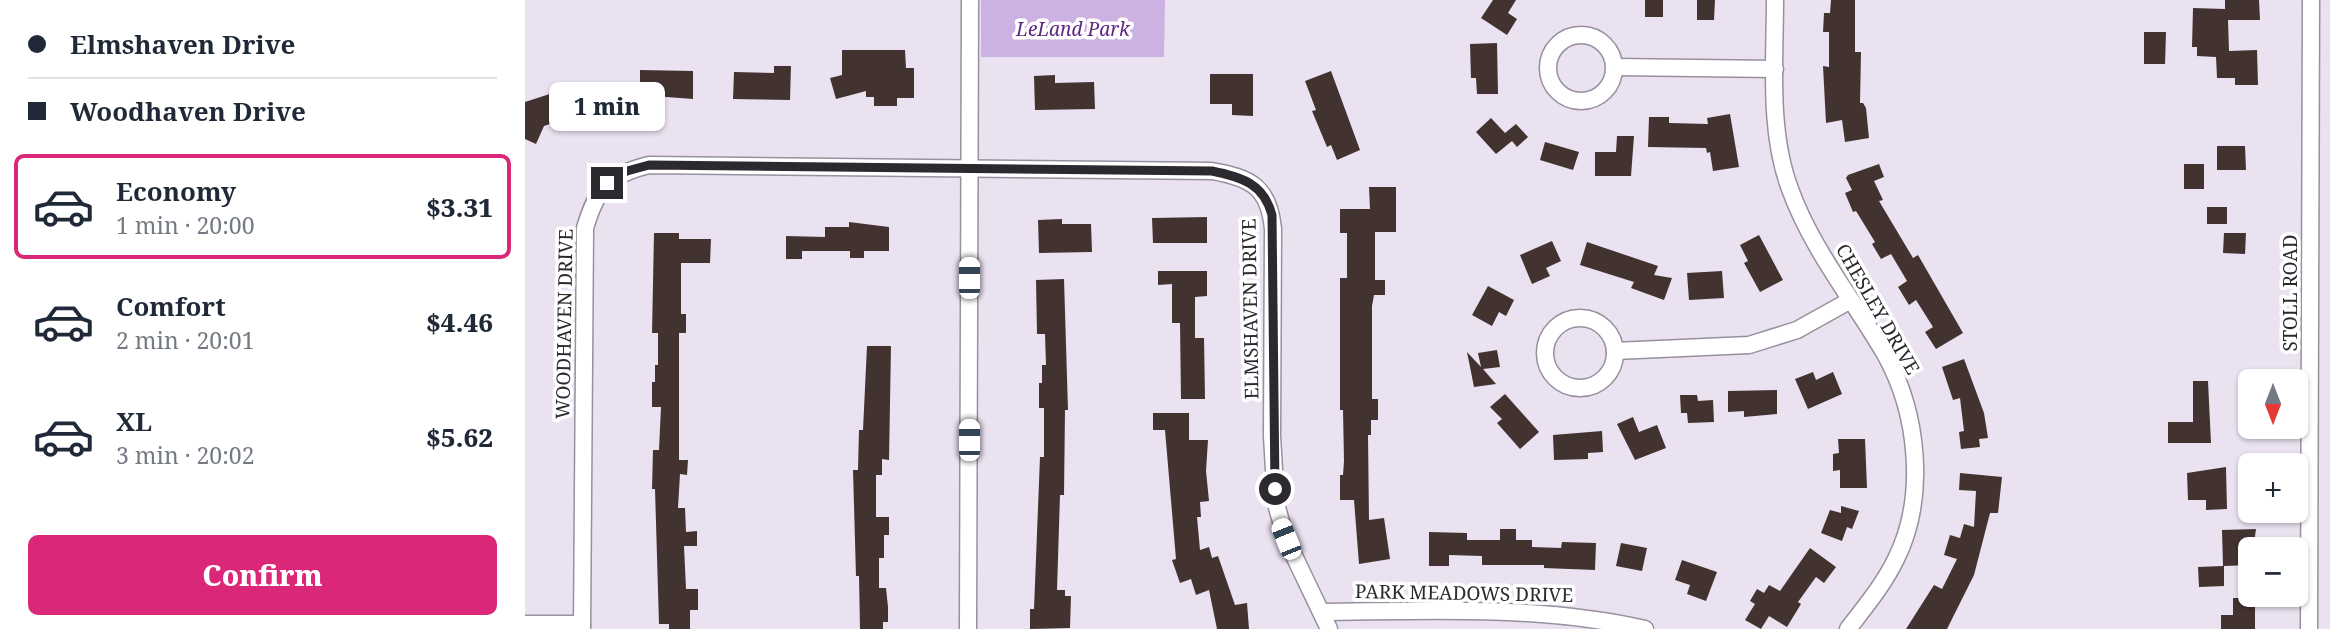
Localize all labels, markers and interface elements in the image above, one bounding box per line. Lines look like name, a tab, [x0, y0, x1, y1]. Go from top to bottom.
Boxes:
park label: LeLand Park	[1015, 16, 1131, 42]
text: Elmshaven Drive	[70, 26, 295, 62]
callout: 1 min	[549, 82, 665, 130]
text: 1 min	[574, 90, 640, 122]
text: Woodhaven Drive	[70, 93, 306, 129]
route end	[591, 167, 623, 199]
text: Economy	[116, 173, 236, 209]
icon: car	[32, 175, 95, 238]
text: $3.31	[426, 189, 493, 225]
text: 1 min · 20:00	[116, 209, 254, 241]
street label: ELMSHAVEN DRIVE	[1235, 218, 1265, 400]
street label: WOODHAVEN DRIVE	[549, 228, 579, 419]
street label: STOLL ROAD	[2277, 235, 2303, 351]
street label: CHESLEY DRIVE	[1830, 239, 1926, 379]
car	[959, 257, 980, 299]
text: Comfort	[116, 288, 226, 324]
icon: car	[32, 290, 95, 353]
text: $4.46	[426, 304, 493, 340]
text: 2 min · 20:01	[116, 324, 254, 356]
north arrow	[2238, 369, 2308, 439]
map controls	[2238, 369, 2308, 607]
text: XL	[116, 403, 152, 439]
icon: car	[32, 405, 95, 468]
text: $5.62	[426, 419, 493, 455]
car	[959, 419, 980, 461]
text: 3 min · 20:02	[116, 439, 254, 471]
button: +	[2238, 453, 2308, 523]
route start	[1259, 473, 1291, 505]
car	[1269, 516, 1304, 562]
button: Confirm	[28, 535, 497, 615]
button: −	[2238, 537, 2308, 607]
street label: PARK MEADOWS DRIVE	[1355, 578, 1574, 608]

